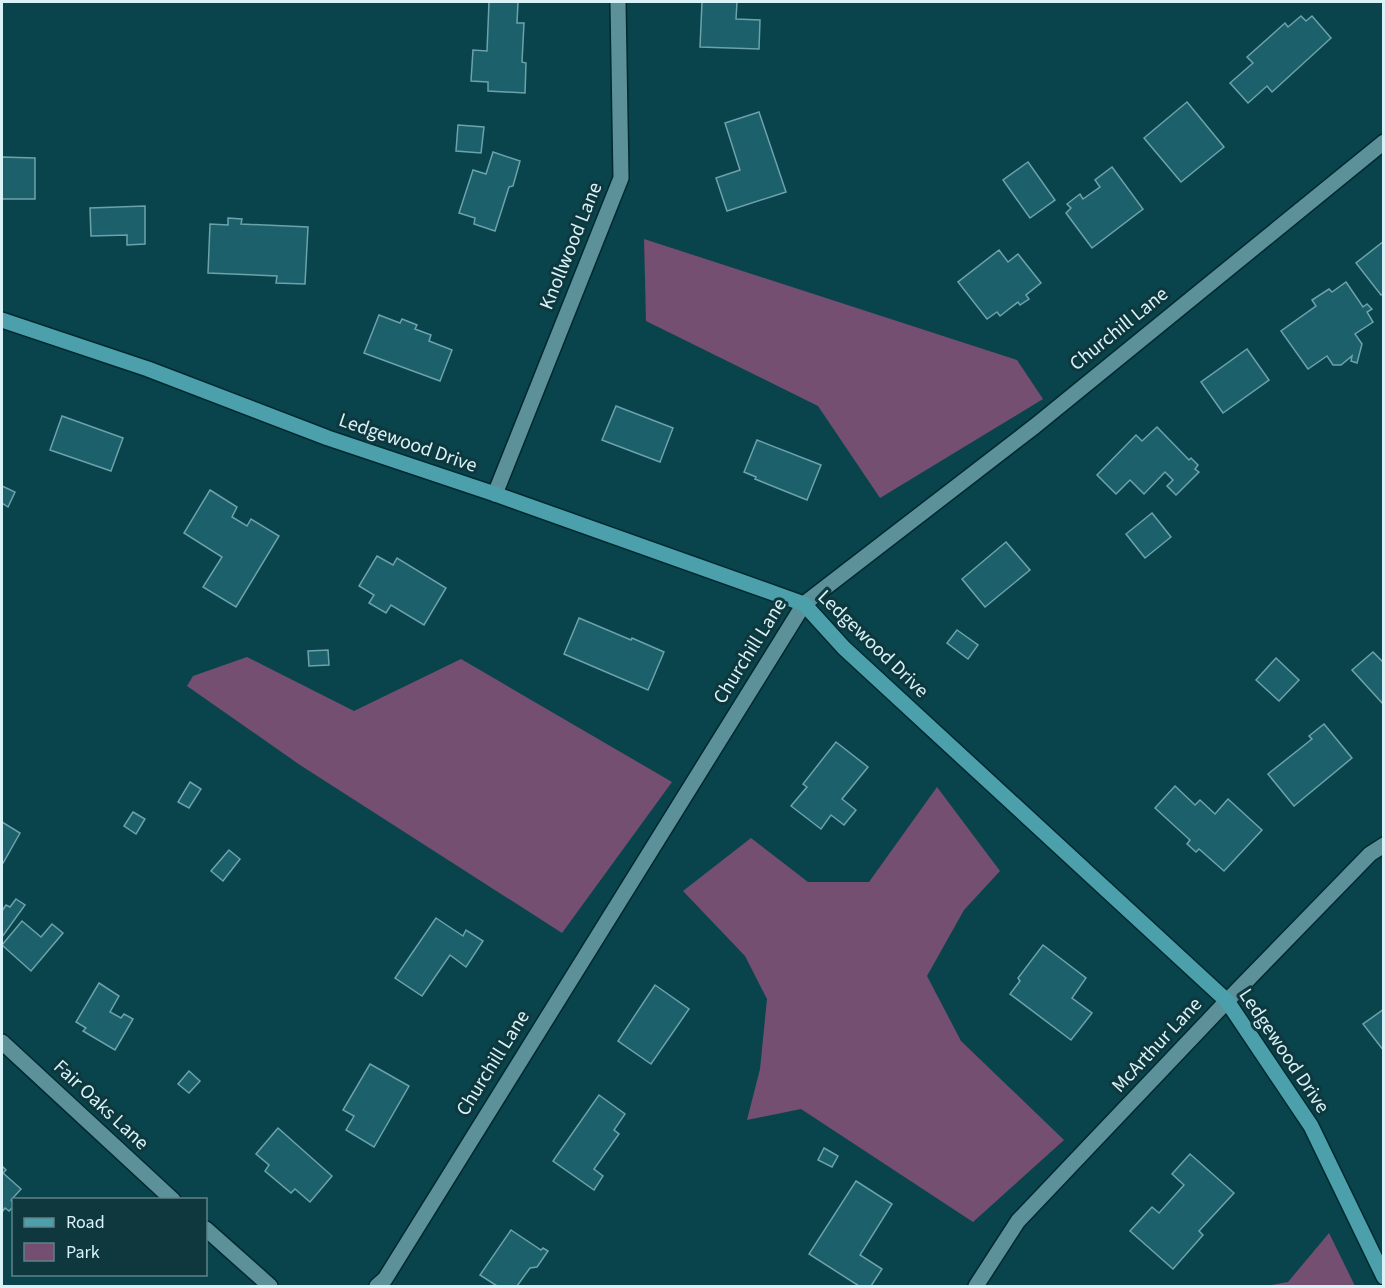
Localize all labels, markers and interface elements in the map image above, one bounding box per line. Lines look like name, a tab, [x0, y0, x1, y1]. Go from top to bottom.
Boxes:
street label: Knollwood Lane	[533, 178, 609, 314]
street label: Churchill Lane	[1064, 280, 1174, 378]
street label: Ledgewood Drive	[335, 406, 481, 480]
street label: Ledgewood Drive	[811, 584, 935, 704]
street label: Churchill Lane	[706, 593, 794, 709]
street label: Ledgewood Drive	[1232, 983, 1336, 1119]
street label: McArthur Lane	[1105, 991, 1209, 1099]
street label: Churchill Lane	[449, 1005, 537, 1121]
street label: Fair Oaks Lane	[47, 1053, 155, 1157]
legend	[12, 1198, 207, 1276]
text: Road	[66, 1210, 105, 1235]
text: Park	[66, 1240, 100, 1265]

